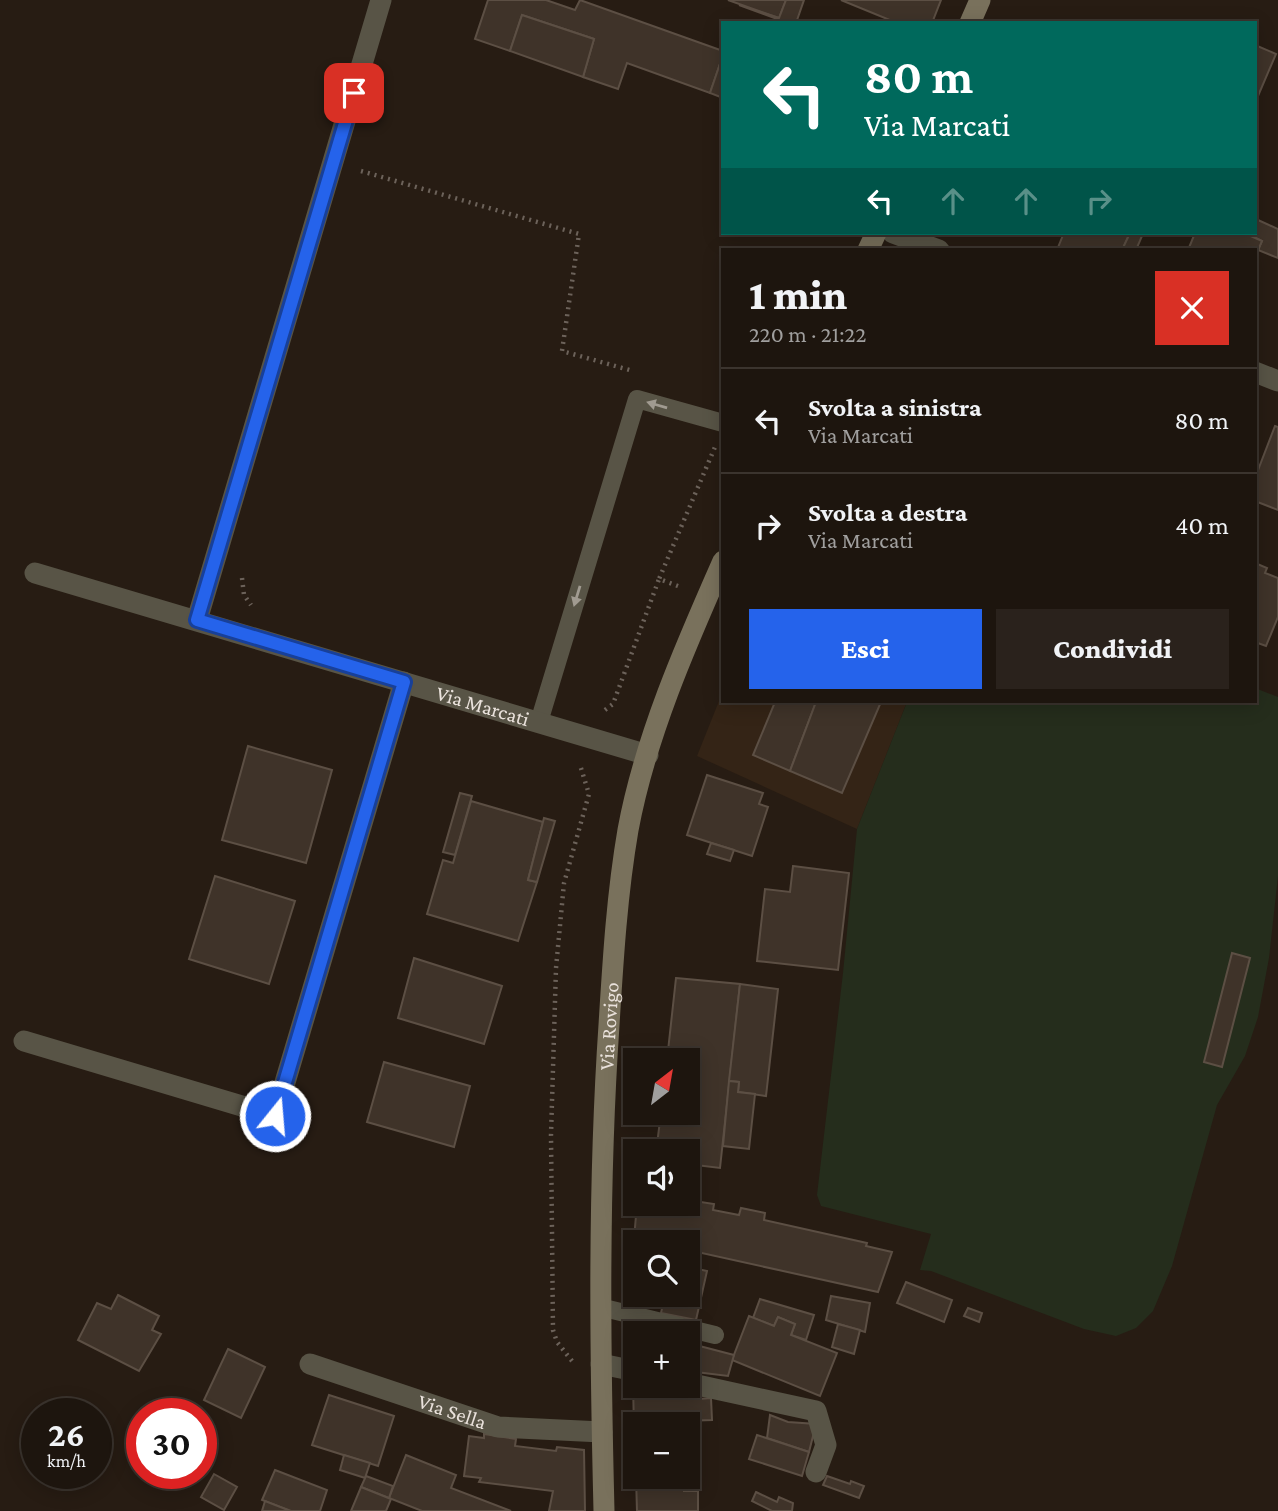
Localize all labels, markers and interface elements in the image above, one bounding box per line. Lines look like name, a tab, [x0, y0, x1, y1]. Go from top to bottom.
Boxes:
icon: left	[749, 49, 840, 140]
text: 80 m	[864, 49, 973, 104]
pin	[324, 63, 384, 123]
icon: arrive	[335, 74, 373, 112]
text: Via Marcati	[864, 107, 1010, 143]
icon: left	[861, 182, 899, 220]
icon: ahead	[934, 182, 972, 220]
icon: ahead	[1007, 182, 1045, 220]
icon: right	[1080, 182, 1118, 220]
text: 1 min	[749, 271, 847, 318]
button: close	[1155, 271, 1229, 345]
text: 220 m · 21:22	[749, 321, 866, 347]
text: Svolta a sinistra	[808, 393, 982, 422]
one-way arrow	[646, 399, 667, 409]
icon: left	[749, 402, 787, 440]
text: 80 m	[1175, 406, 1229, 435]
text: Via Marcati	[808, 422, 913, 448]
text: Svolta a destra	[808, 498, 967, 527]
icon: right	[749, 507, 787, 545]
text: 40 m	[1175, 511, 1229, 540]
text: Via Marcati	[808, 527, 913, 553]
one-way arrow	[571, 586, 581, 607]
button: Esci	[749, 609, 982, 689]
button: Condividi	[996, 609, 1229, 689]
street label: Via Marcati	[433, 681, 533, 731]
street label: Via Rovigo	[594, 981, 624, 1071]
north arrow	[623, 1048, 700, 1125]
map controls	[623, 1048, 700, 1489]
position arrow	[238, 1079, 312, 1153]
button: sound	[623, 1139, 700, 1216]
button: search	[623, 1230, 700, 1307]
button: +	[623, 1321, 700, 1398]
street label: Via Sella	[415, 1389, 490, 1434]
speed limit sign: 30	[126, 1398, 217, 1489]
button: −	[623, 1412, 700, 1489]
text: 26	[48, 1415, 85, 1454]
text: km/h	[47, 1451, 86, 1471]

